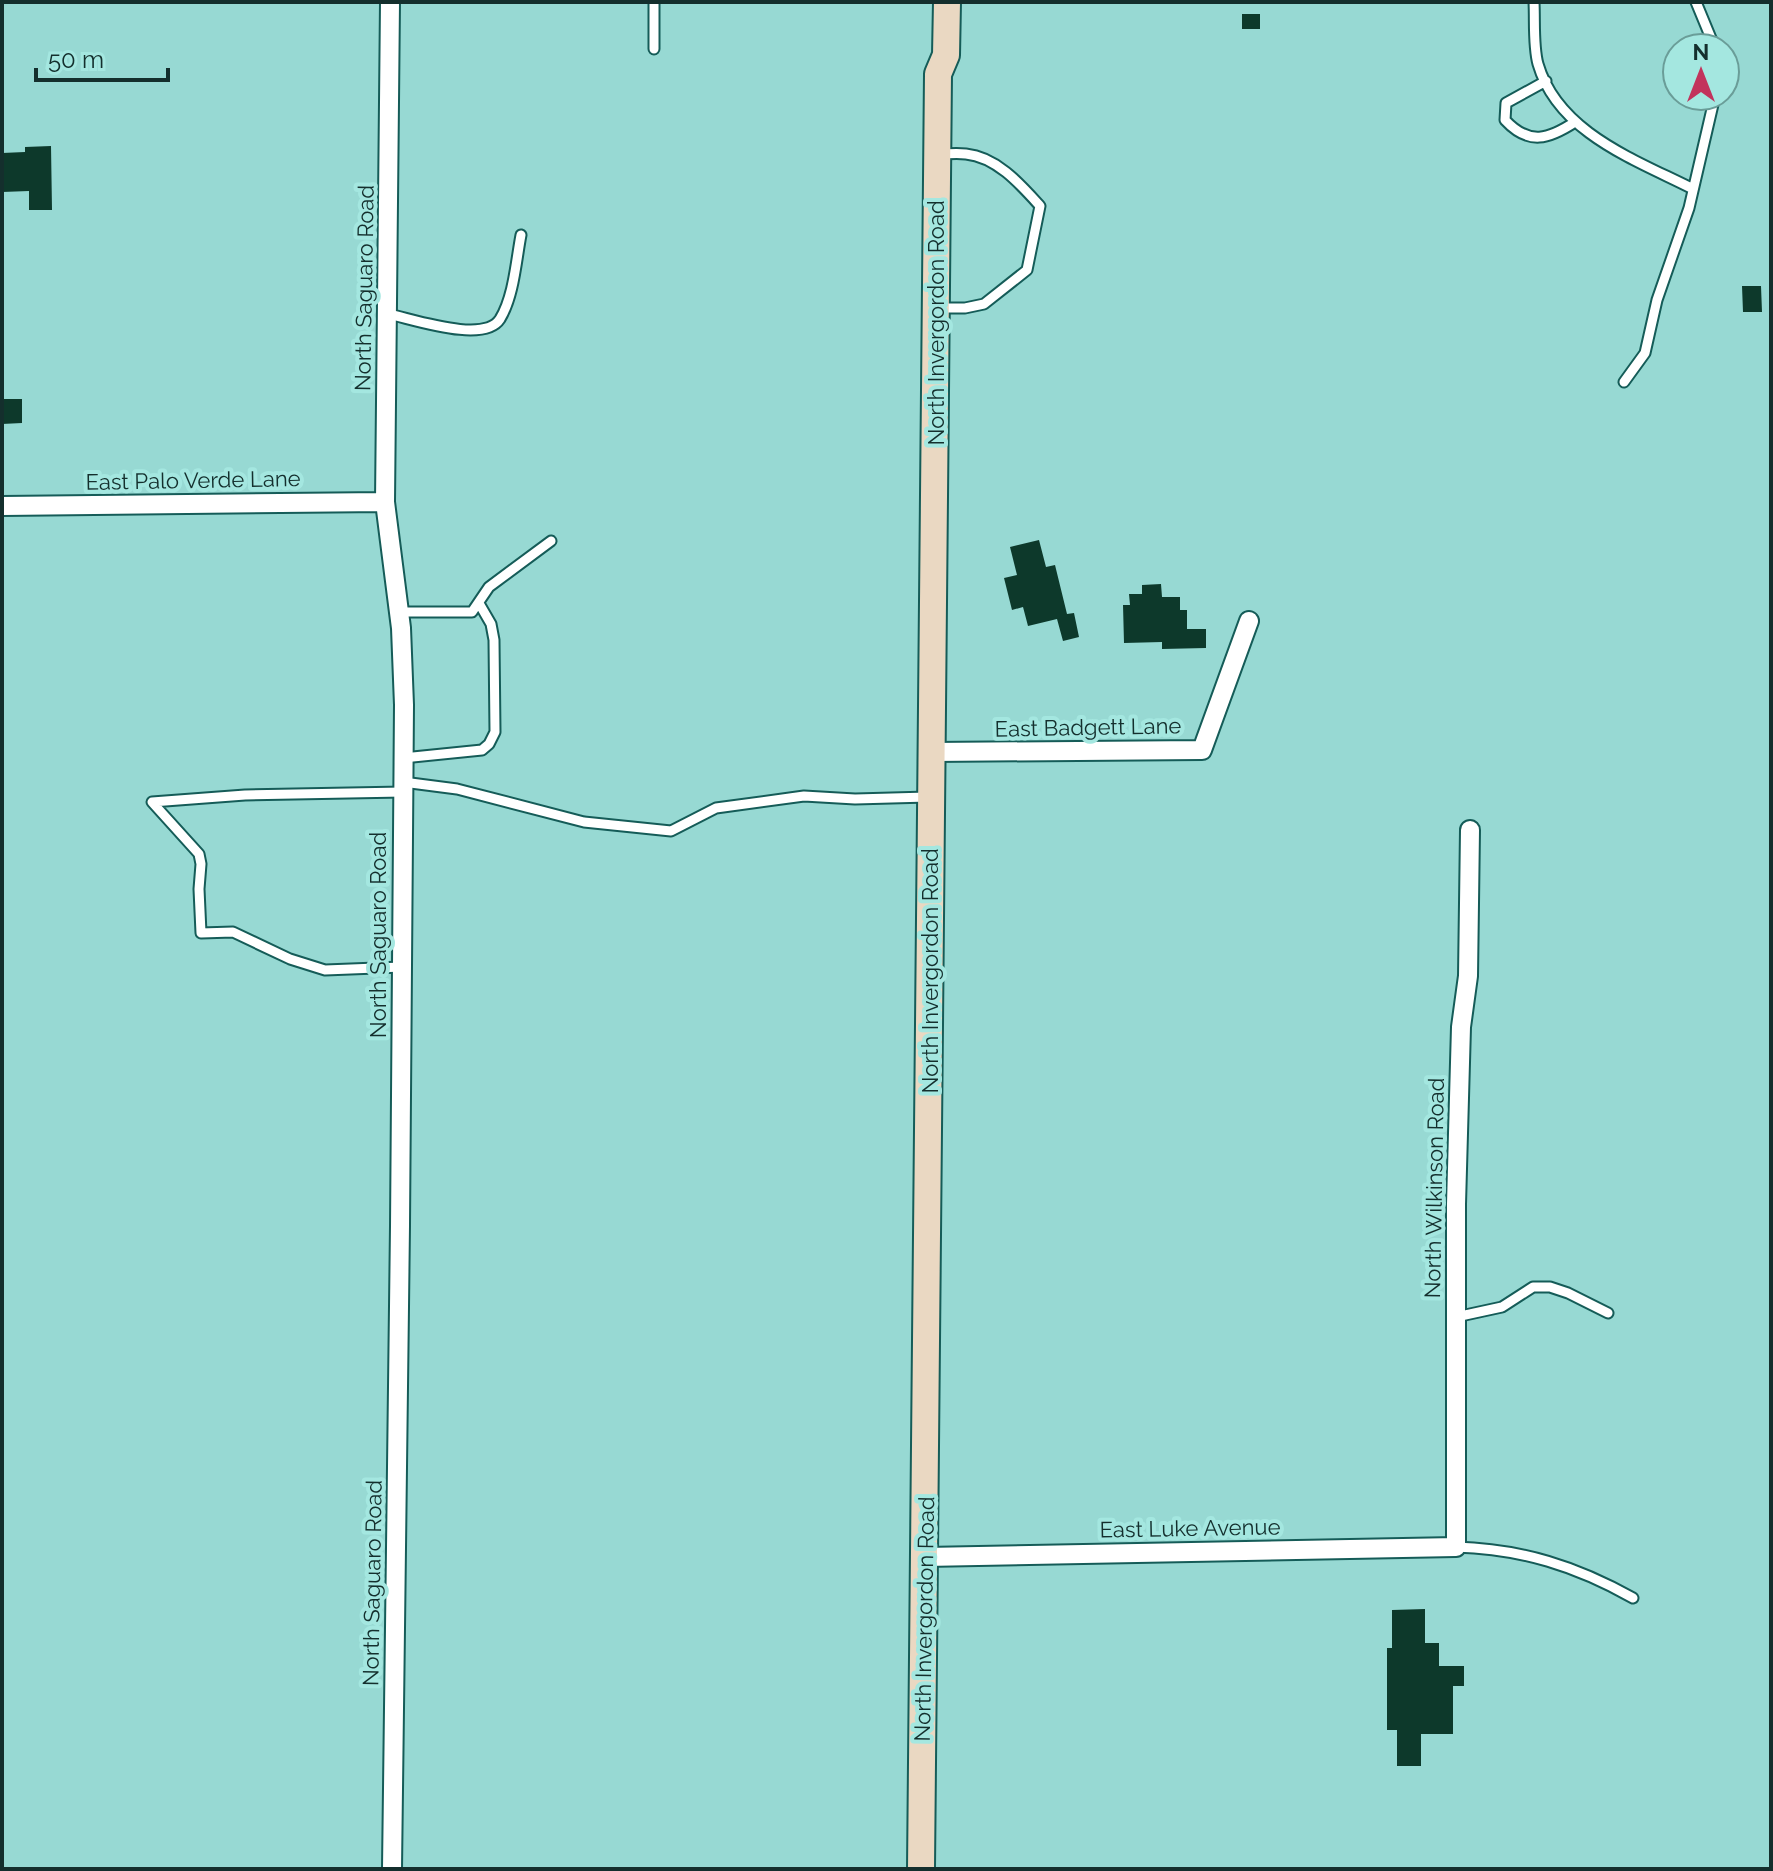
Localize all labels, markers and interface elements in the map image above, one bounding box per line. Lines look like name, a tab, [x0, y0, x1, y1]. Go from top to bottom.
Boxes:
scale bar	[36, 32, 168, 82]
north arrow	[1661, 32, 1741, 112]
text: N	[1693, 39, 1709, 65]
text: 50 m	[48, 45, 104, 74]
street label: North Saguaro Road	[349, 185, 379, 391]
street label: North Invergordon Road	[923, 200, 949, 446]
street label: East Palo Verde Lane	[85, 465, 301, 495]
street label: East Badgett Lane	[994, 712, 1182, 742]
street label: North Saguaro Road	[365, 832, 391, 1038]
street label: North Invergordon Road	[917, 848, 943, 1094]
street label: North Wilkinson Road	[1419, 1077, 1449, 1299]
street label: North Saguaro Road	[357, 1480, 387, 1686]
street label: North Invergordon Road	[909, 1496, 939, 1742]
street label: East Luke Avenue	[1099, 1513, 1281, 1543]

